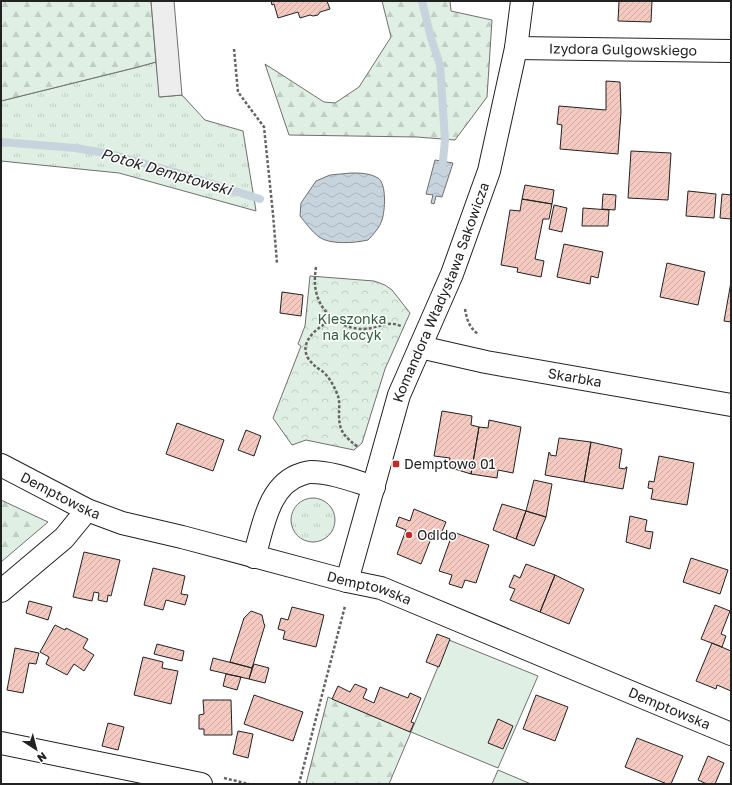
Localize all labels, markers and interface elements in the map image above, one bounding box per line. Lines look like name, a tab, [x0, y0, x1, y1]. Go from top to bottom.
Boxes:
street label: Izydora Gulgowskiego	[549, 39, 697, 59]
water label: Potok Demptowski	[99, 144, 236, 199]
street label: Komandora Władysława Sakowicza	[388, 180, 492, 404]
park label: Kieszonka na kocyk	[318, 310, 386, 343]
street label: Skarbka	[547, 364, 603, 390]
place label: Demptowo 01	[404, 455, 496, 472]
marker: Demptowo 01	[391, 459, 401, 469]
street label: Demptowska	[18, 468, 103, 522]
place label: Odido	[417, 526, 457, 543]
marker: Odido	[404, 530, 414, 540]
street label: Demptowska	[325, 567, 414, 608]
street label: Demptowska	[626, 683, 713, 733]
north arrow	[16, 729, 56, 769]
text: N	[35, 750, 49, 765]

